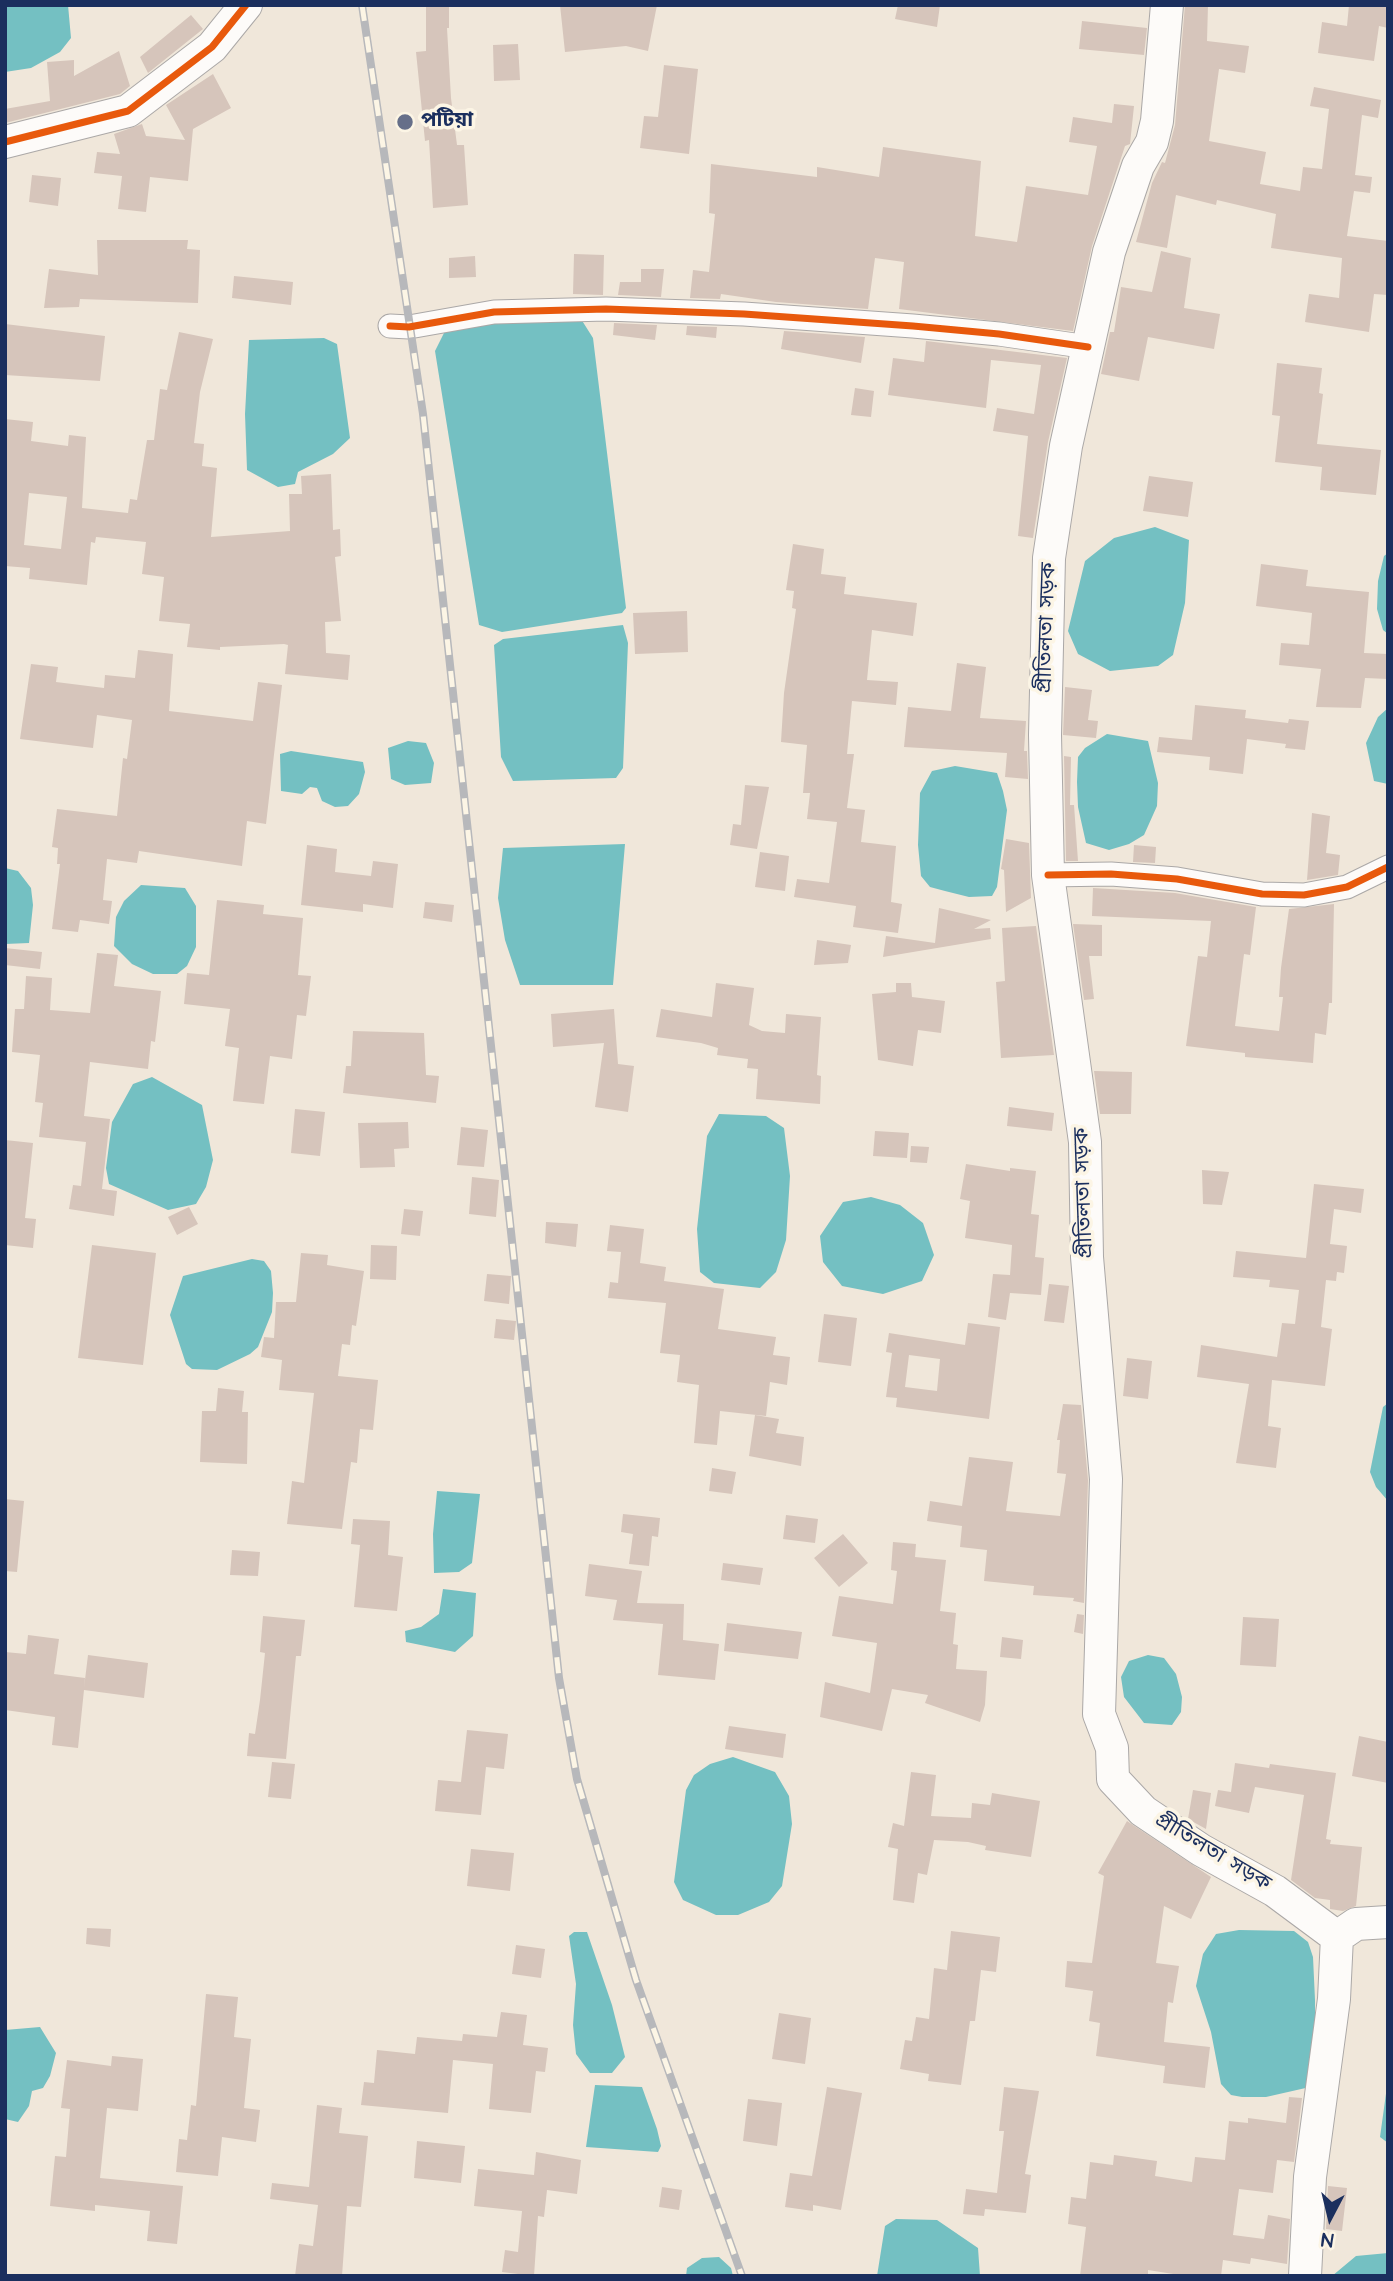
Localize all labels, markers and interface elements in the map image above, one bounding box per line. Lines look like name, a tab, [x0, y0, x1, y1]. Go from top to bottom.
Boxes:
place label: পটিয়া	[421, 109, 473, 135]
marker: পটিয়া	[395, 112, 415, 132]
street label: প্রীতিলতা সড়ক	[1033, 562, 1063, 694]
street label: প্রীতিলতা সড়ক	[1070, 1127, 1100, 1259]
street label: প্রীতিলতা সড়ক	[1149, 1808, 1275, 1898]
north arrow	[1295, 2183, 1365, 2253]
text: N	[1320, 2225, 1335, 2253]

